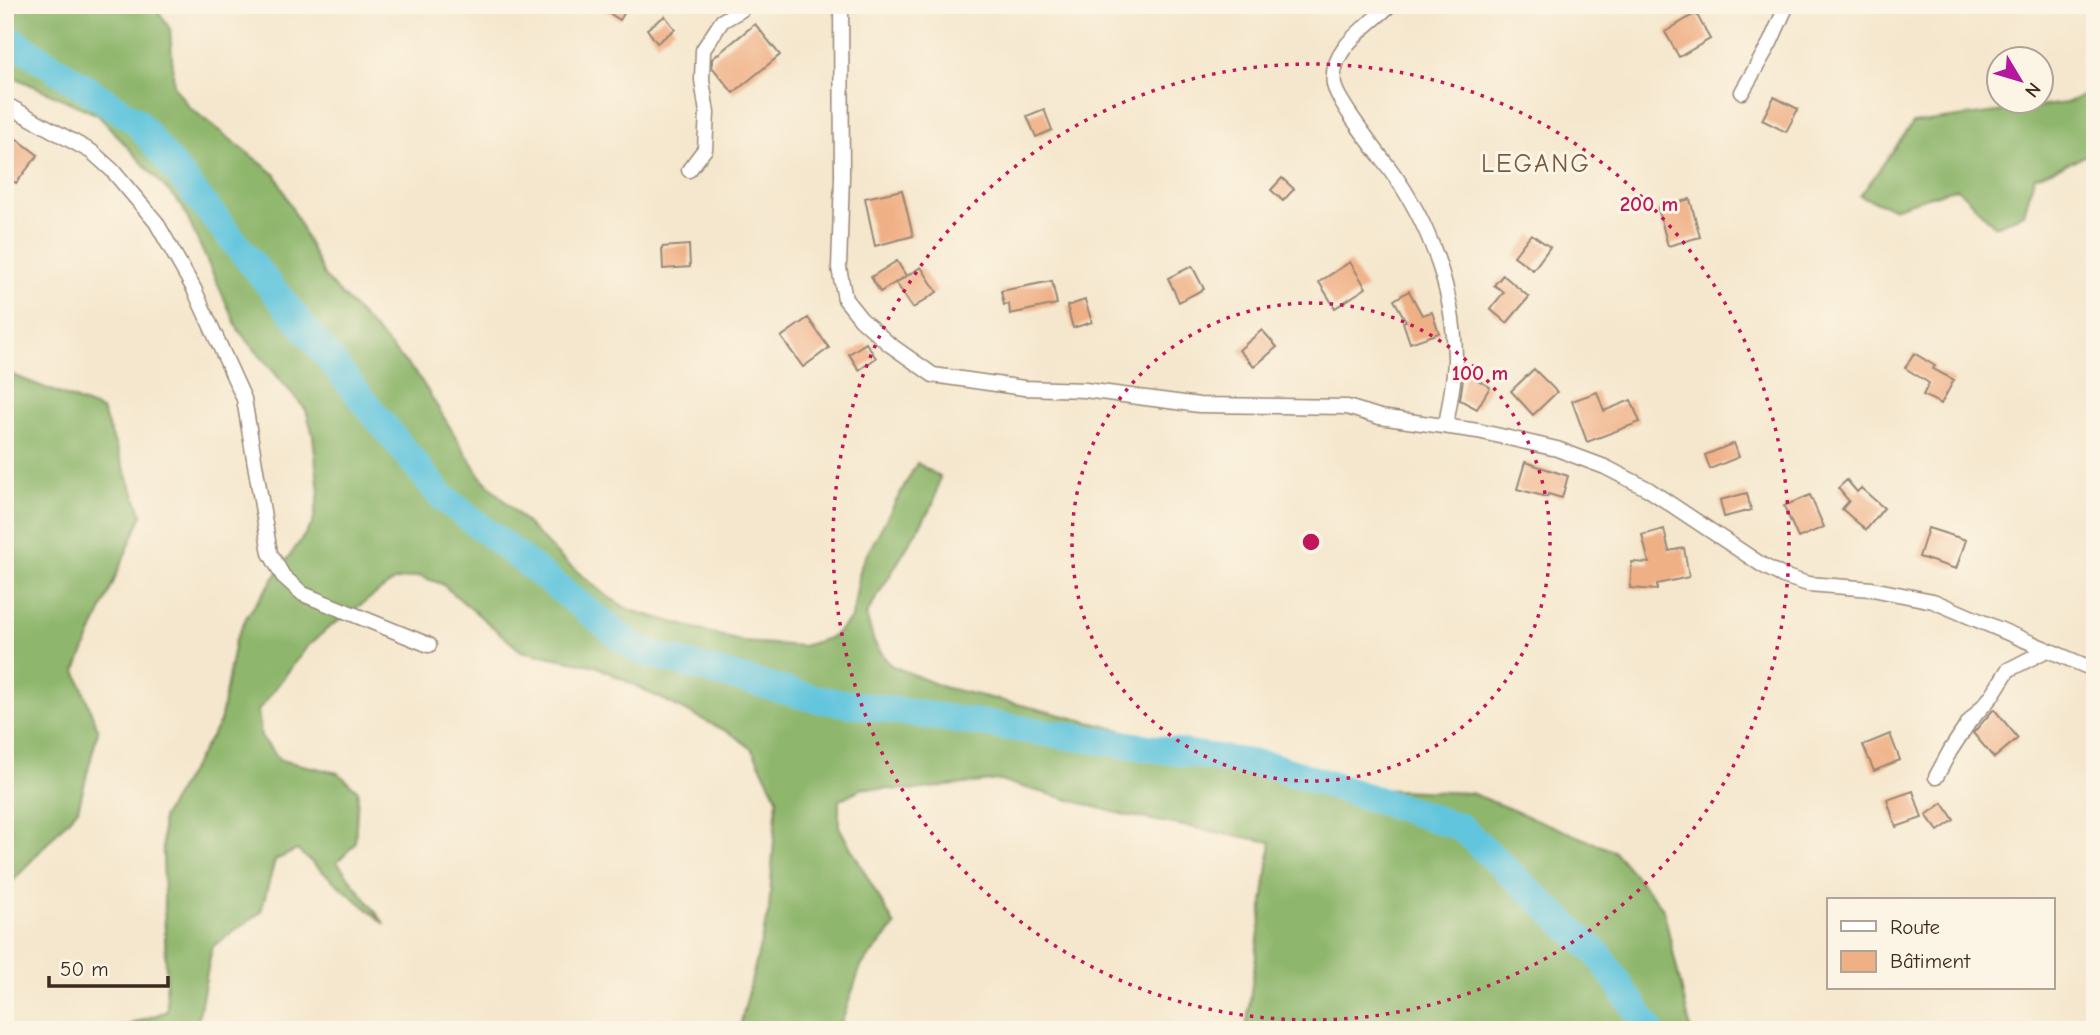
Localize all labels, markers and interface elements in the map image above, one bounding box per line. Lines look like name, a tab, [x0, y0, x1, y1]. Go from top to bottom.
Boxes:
north arrow	[1984, 46, 2054, 116]
text: N	[2020, 78, 2045, 102]
district label: LEGANG	[1481, 149, 1591, 179]
text: 200 m	[1620, 192, 1678, 216]
text: 100 m	[1452, 361, 1508, 385]
centre of rings	[1299, 530, 1323, 554]
legend	[1827, 898, 2054, 990]
text: Route	[1890, 915, 1940, 939]
scale bar	[49, 944, 168, 988]
text: Bâtiment	[1890, 949, 1971, 973]
text: 50 m	[60, 957, 109, 981]

